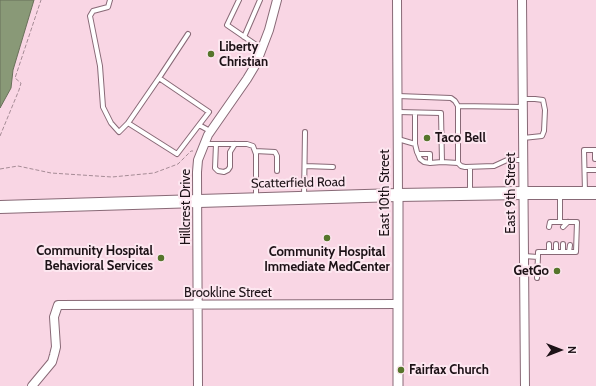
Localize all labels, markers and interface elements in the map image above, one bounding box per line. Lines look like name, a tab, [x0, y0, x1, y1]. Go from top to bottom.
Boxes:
place label: Liberty Christian	[219, 39, 268, 70]
marker: Liberty Christian	[206, 49, 216, 59]
place label: Taco Bell	[435, 130, 486, 146]
marker: Taco Bell	[422, 133, 432, 143]
street label: East 10th Street	[377, 149, 393, 237]
street label: East 9th Street	[503, 152, 519, 234]
street label: Hillcrest Drive	[178, 169, 194, 245]
street label: Scatterfield Road	[251, 174, 345, 192]
marker: Community Hospital Immediate MedCenter	[322, 233, 332, 243]
place label: Community Hospital Behavioral Services	[36, 243, 153, 274]
place label: Community Hospital Immediate MedCenter	[264, 244, 390, 275]
marker: Community Hospital Behavioral Services	[156, 253, 166, 263]
place label: GetGo	[513, 263, 549, 279]
marker: GetGo	[552, 266, 562, 276]
street label: Brookline Street	[184, 285, 272, 301]
north arrow	[540, 330, 580, 370]
text: N	[565, 346, 579, 354]
place label: Fairfax Church	[409, 362, 489, 378]
marker: Fairfax Church	[396, 365, 406, 375]

